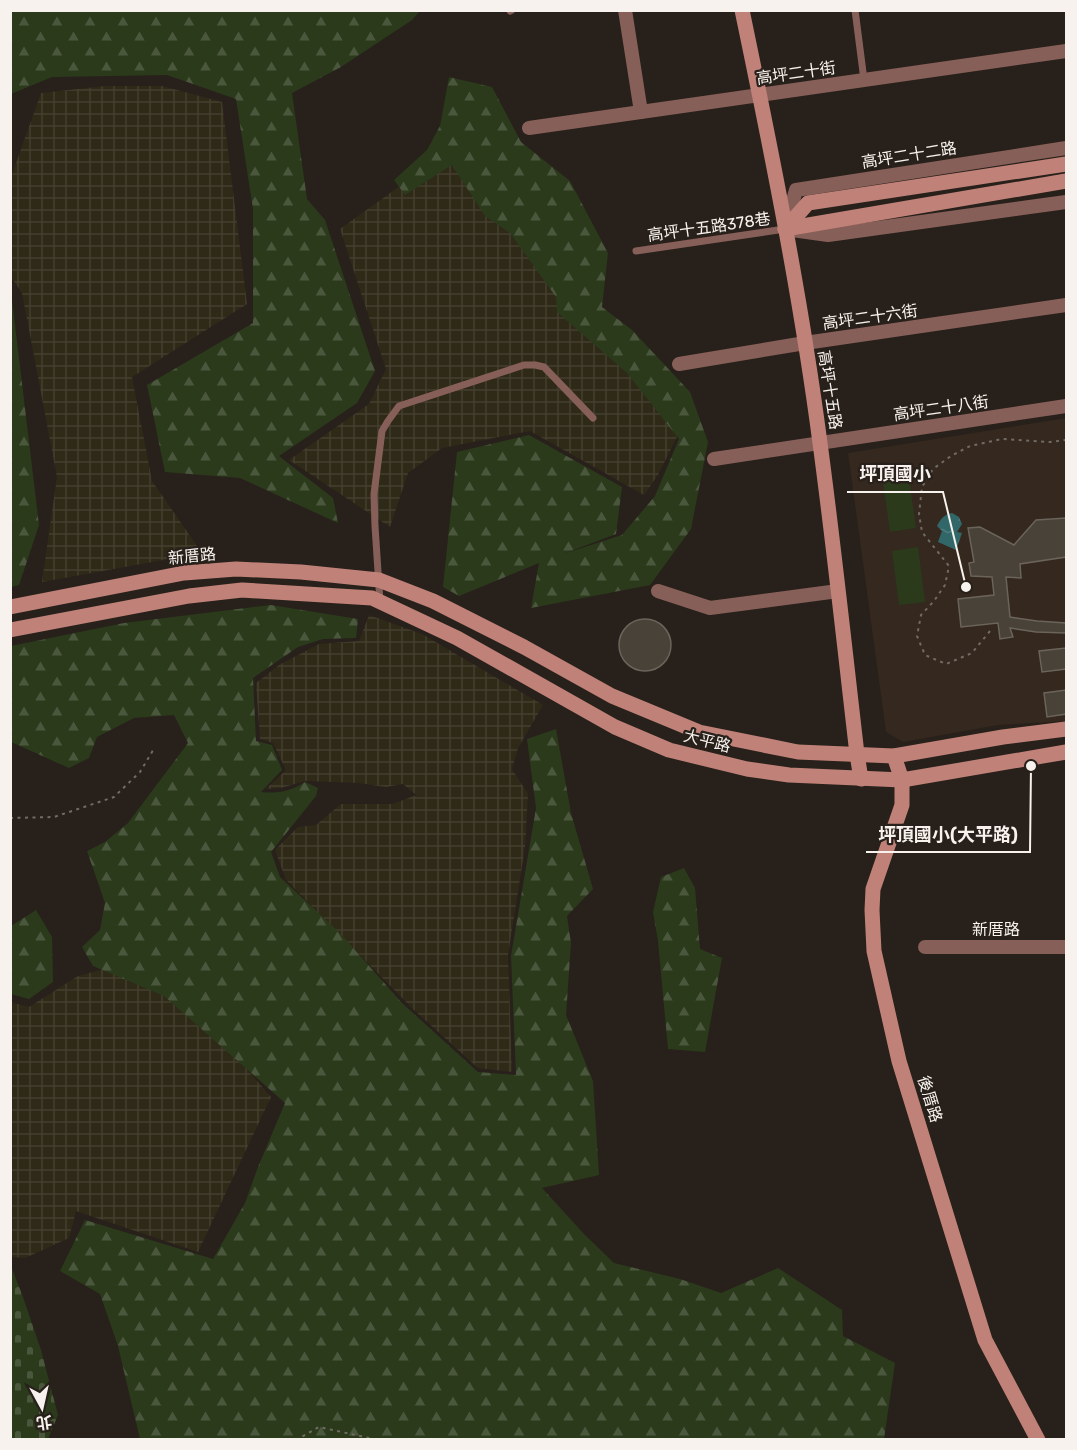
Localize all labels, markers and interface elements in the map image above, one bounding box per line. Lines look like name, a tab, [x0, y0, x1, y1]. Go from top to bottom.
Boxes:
street label: 高坪二十街	[755, 58, 837, 88]
street label: 高坪二十二路	[860, 138, 958, 172]
street label: 高坪十五路378巷	[646, 209, 772, 245]
street label: 高坪二十六街	[821, 301, 919, 333]
street label: 高坪十五路	[814, 349, 846, 431]
street label: 高坪二十八街	[892, 392, 990, 424]
callout: 坪頂國小	[847, 456, 943, 492]
text: 坪頂國小	[859, 463, 931, 485]
street label: 新厝路	[167, 544, 217, 568]
street label: 大平路	[681, 726, 733, 756]
callout: 坪頂國小(大平路)	[866, 816, 1030, 852]
text: 坪頂國小(大平路)	[878, 824, 1018, 846]
street label: 新厝路	[972, 920, 1020, 939]
street label: 後厝路	[914, 1073, 946, 1125]
north arrow	[12, 1378, 72, 1438]
text: 北	[35, 1412, 53, 1433]

